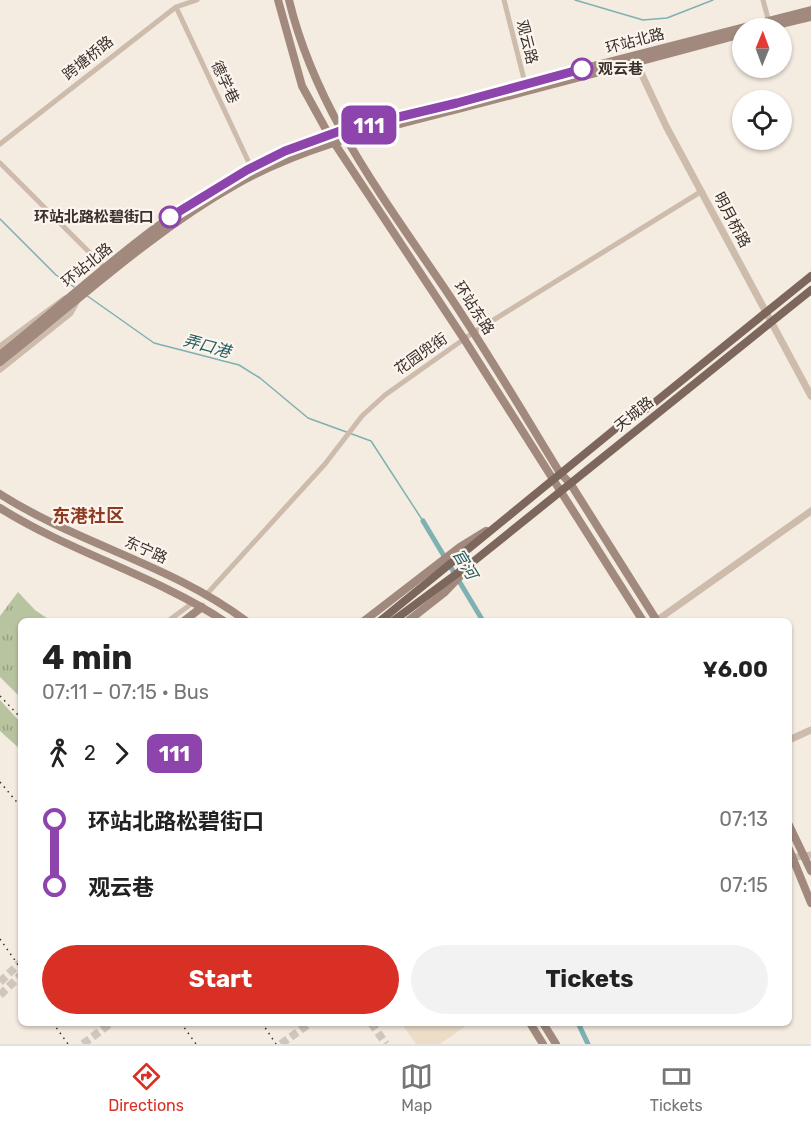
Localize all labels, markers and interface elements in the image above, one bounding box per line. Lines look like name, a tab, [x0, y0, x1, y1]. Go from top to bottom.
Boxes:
street label: 观云路	[513, 18, 541, 66]
north arrow	[732, 18, 792, 78]
map controls	[732, 18, 792, 150]
street label: 环站北路	[604, 25, 666, 57]
street label: 跨塘桥路	[59, 32, 117, 84]
street label: 德学巷	[207, 58, 243, 106]
marker: 观云巷	[571, 58, 593, 80]
place label: 观云巷	[598, 60, 643, 78]
button: locate	[732, 90, 792, 150]
line badge: 111	[334, 106, 404, 144]
text: 111	[353, 113, 385, 138]
street label: 明月桥路	[710, 189, 754, 251]
marker: 环站北路松碧街口	[159, 206, 181, 228]
place label: 环站北路松碧街口	[34, 208, 154, 226]
street label: 环站北路	[58, 239, 116, 291]
street label: 环站东路	[450, 278, 498, 338]
street label: 花园兜街	[391, 329, 451, 379]
water label: 弄口港	[181, 331, 235, 362]
street label: 天城路	[611, 393, 657, 435]
district label: 东港社区	[52, 505, 124, 527]
street label: 东宁路	[122, 533, 170, 567]
water label: 官河	[449, 545, 483, 585]
text: 4 min	[42, 638, 132, 677]
text: ¥6.00	[703, 656, 768, 683]
text: 07:11 – 07:15 · Bus	[42, 680, 209, 704]
icon: walk	[42, 737, 75, 770]
icon: forward	[105, 737, 138, 770]
text: 2	[84, 741, 96, 765]
text: 111	[159, 741, 190, 766]
text: 07:13	[719, 807, 768, 831]
text: 环站北路松碧街口	[88, 808, 264, 835]
text: 07:15	[719, 873, 768, 897]
text: 观云巷	[88, 874, 154, 901]
button: Start	[42, 945, 399, 1014]
button: Tickets	[411, 945, 768, 1014]
tab: Directions	[108, 1060, 184, 1115]
tab: Map	[400, 1060, 433, 1115]
tab: Tickets	[650, 1060, 703, 1115]

